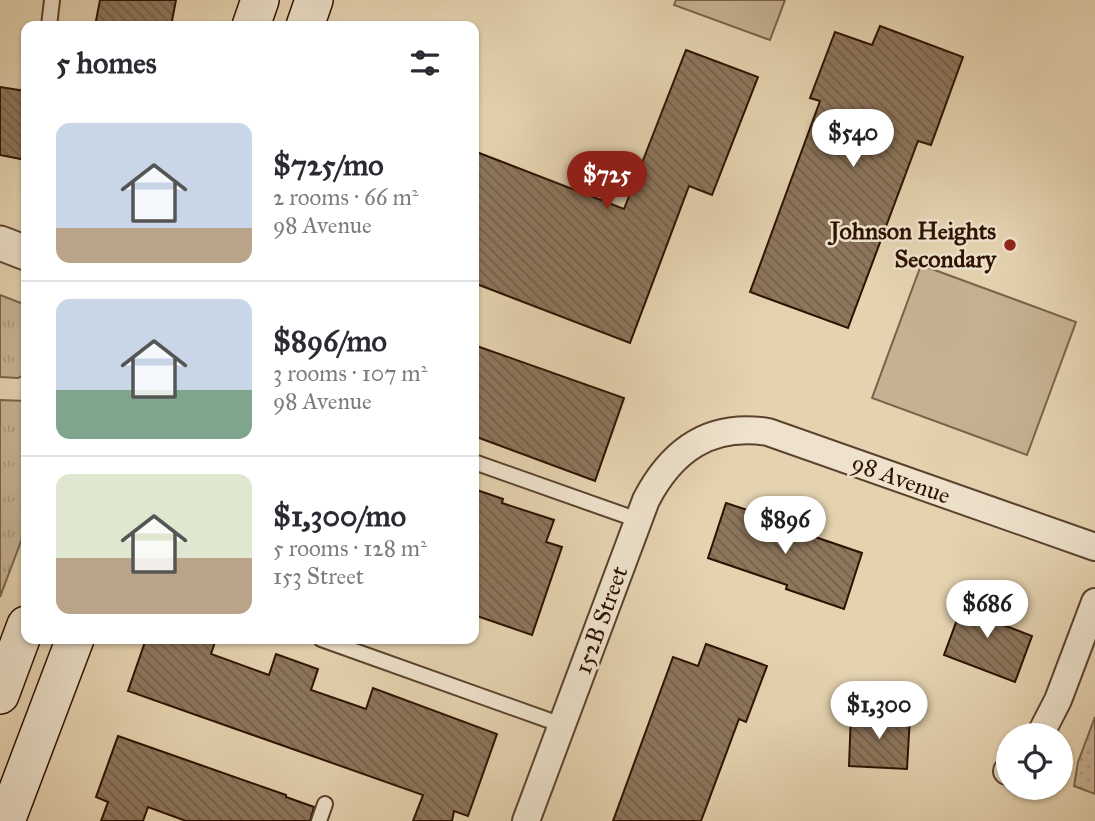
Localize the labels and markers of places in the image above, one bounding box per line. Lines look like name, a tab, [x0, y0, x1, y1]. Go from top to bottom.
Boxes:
pin: $540	[812, 110, 894, 169]
pin: $725	[566, 152, 648, 211]
place label: Johnson Heights Secondary	[827, 216, 998, 274]
marker: Johnson Heights Secondary	[1002, 237, 1018, 253]
pin: $896	[744, 496, 826, 556]
pin: $686	[946, 580, 1028, 640]
pin: $1,300	[822, 682, 936, 741]

